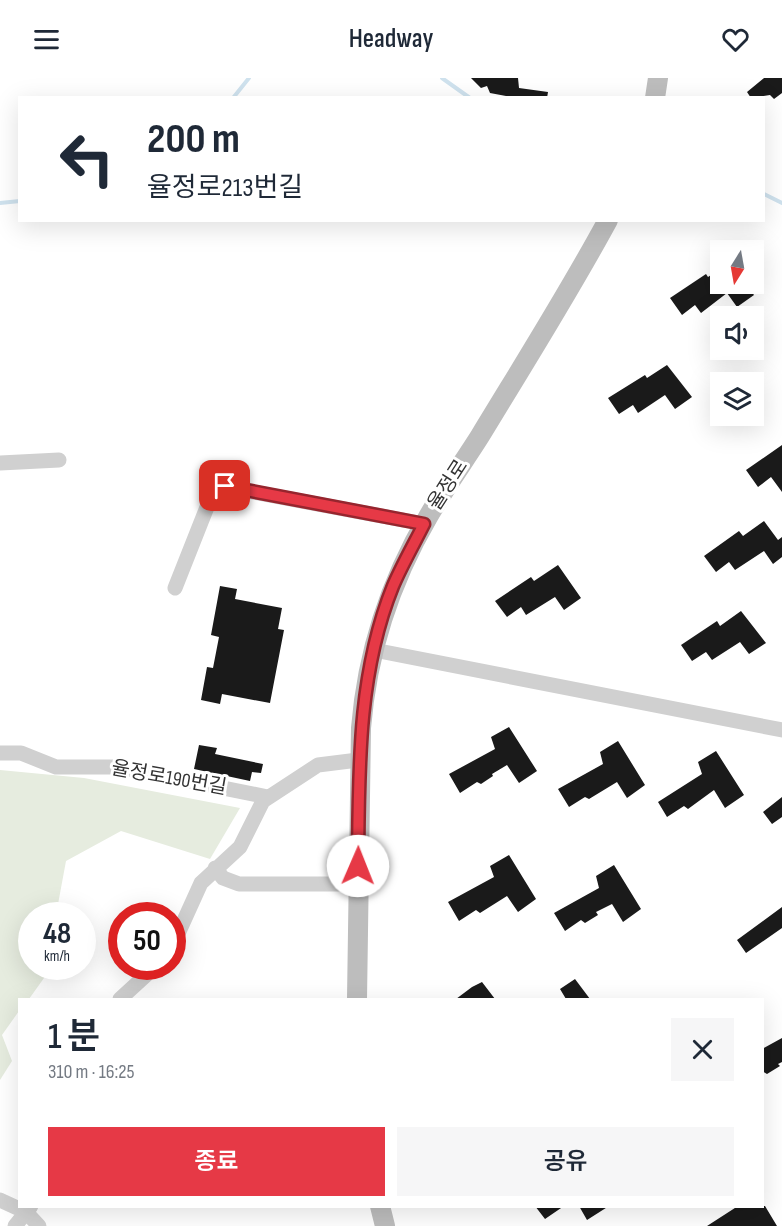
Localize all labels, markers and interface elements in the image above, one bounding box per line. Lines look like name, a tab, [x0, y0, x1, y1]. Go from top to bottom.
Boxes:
icon: menu	[30, 23, 63, 56]
text: Headway	[349, 23, 433, 55]
icon: heart	[719, 23, 752, 56]
text: 200 m	[147, 114, 240, 165]
icon: left	[48, 120, 126, 198]
text: 율정로213번길	[147, 172, 303, 204]
north arrow	[710, 240, 764, 294]
map controls	[710, 240, 764, 426]
button: sound	[710, 306, 764, 360]
button: layers	[710, 372, 764, 426]
street label: 율정로	[423, 455, 473, 515]
pin	[199, 460, 250, 511]
icon: arrive	[208, 469, 241, 502]
street label: 율정로190번길	[109, 756, 229, 800]
position arrow	[326, 834, 390, 898]
speed limit sign: 50	[108, 902, 186, 980]
text: 48	[43, 916, 71, 952]
text: km/h	[44, 947, 70, 966]
text: 1 분	[48, 1016, 100, 1059]
button: close	[671, 1018, 734, 1081]
text: 310 m · 16:25	[48, 1060, 134, 1084]
button: 종료	[48, 1127, 385, 1196]
button: 공유	[397, 1127, 734, 1196]

